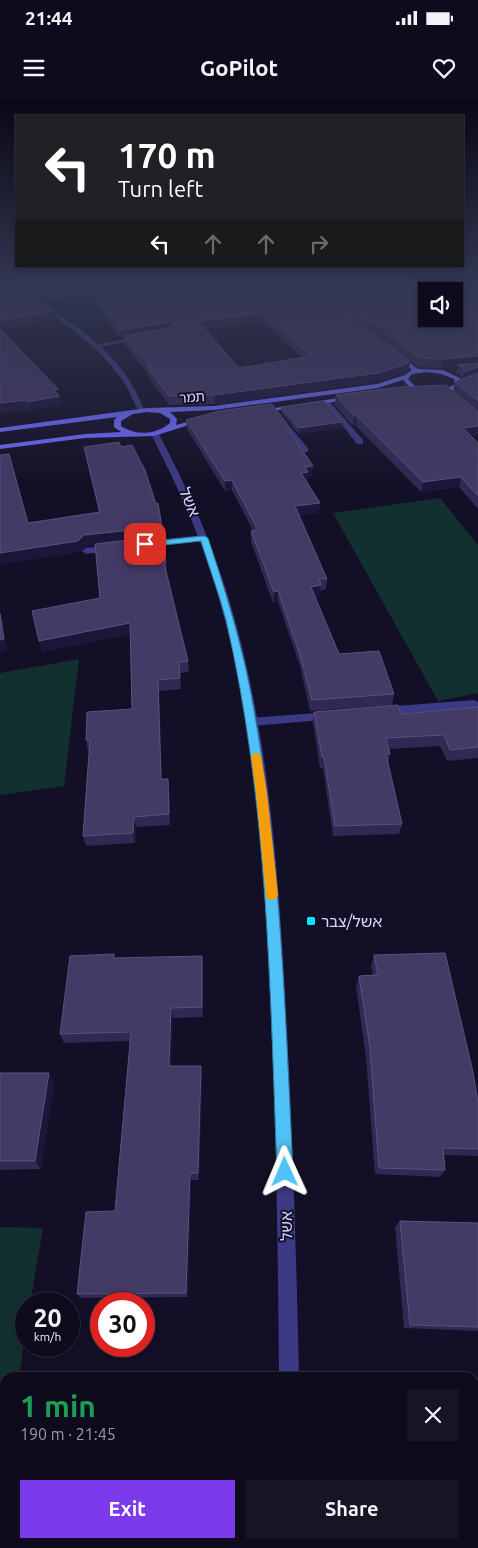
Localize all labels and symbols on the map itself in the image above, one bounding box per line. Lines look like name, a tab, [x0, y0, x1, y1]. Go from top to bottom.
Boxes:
street label: תמר	[179, 388, 205, 406]
street label: אשל	[176, 485, 204, 519]
pin	[124, 523, 166, 565]
place label: אשל/צבר	[321, 912, 382, 930]
marker: אשל/צבר	[305, 915, 317, 927]
position arrow	[258, 1145, 310, 1197]
street label: אשל	[277, 1211, 295, 1241]
speed limit sign: 30	[90, 1292, 155, 1357]

